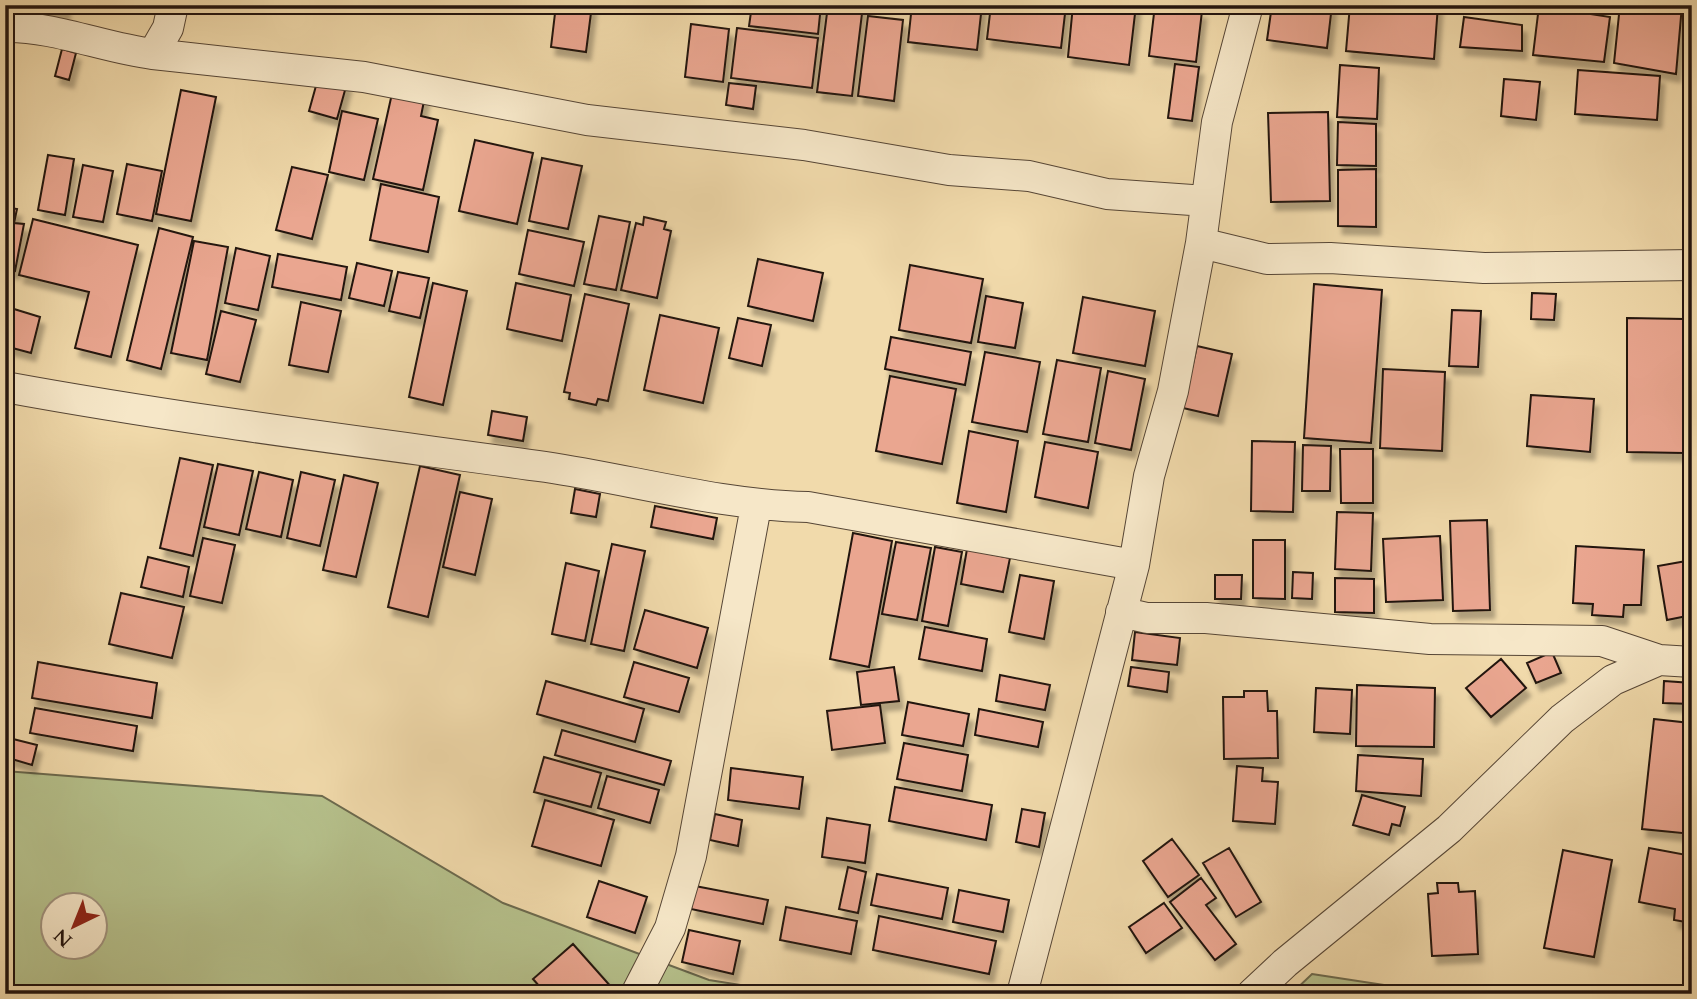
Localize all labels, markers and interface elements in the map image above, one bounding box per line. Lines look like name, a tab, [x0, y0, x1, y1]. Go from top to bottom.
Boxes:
north arrow	[38, 890, 108, 960]
text: N	[48, 922, 78, 953]

